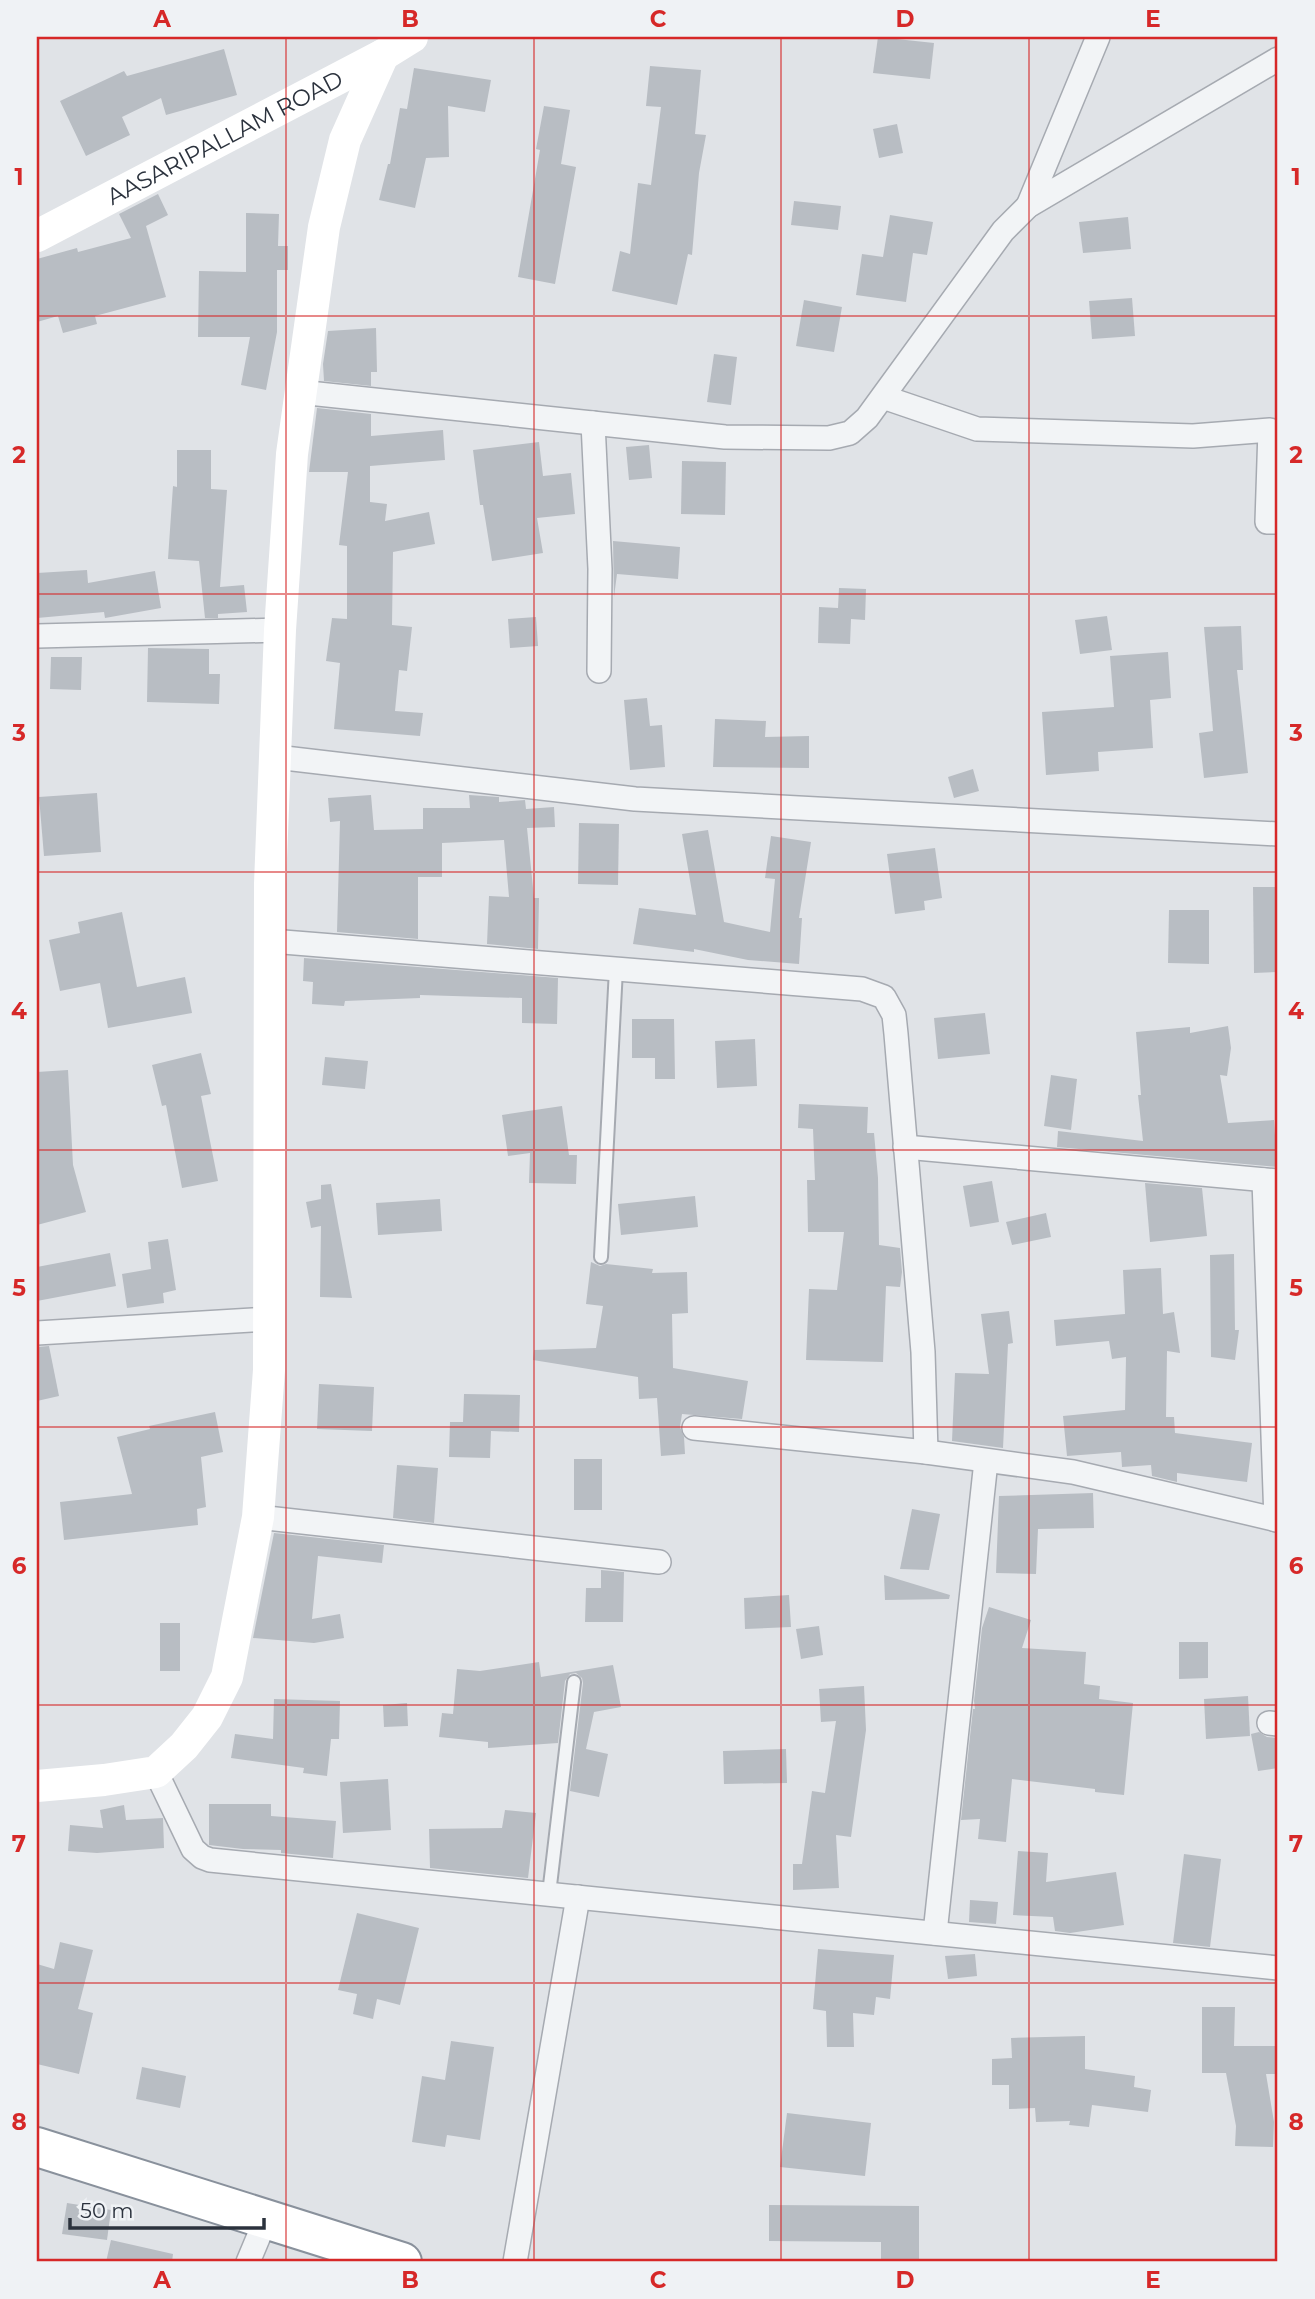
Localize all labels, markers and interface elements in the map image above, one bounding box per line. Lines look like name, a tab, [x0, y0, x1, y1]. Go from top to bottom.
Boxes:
text: A	[152, 5, 171, 33]
text: B	[401, 5, 419, 33]
text: C	[650, 5, 667, 33]
text: D	[896, 5, 915, 33]
text: E	[1145, 5, 1161, 33]
street label: AASARIPALLAM ROAD	[102, 65, 348, 211]
text: 1	[14, 163, 24, 191]
text: 1	[1291, 163, 1301, 191]
text: 2	[12, 441, 26, 469]
text: 2	[1289, 441, 1303, 469]
text: 3	[11, 719, 26, 747]
text: 3	[1288, 719, 1303, 747]
text: 4	[11, 997, 27, 1025]
text: 4	[1288, 997, 1304, 1025]
text: 5	[12, 1274, 26, 1302]
text: 5	[1289, 1274, 1303, 1302]
text: 6	[12, 1552, 27, 1580]
text: 6	[1289, 1552, 1304, 1580]
text: 7	[12, 1830, 26, 1858]
text: 7	[1289, 1830, 1303, 1858]
text: 8	[11, 2108, 27, 2136]
text: 8	[1288, 2108, 1304, 2136]
scale bar	[70, 2187, 264, 2231]
text: 50 m	[80, 2198, 134, 2223]
text: A	[152, 2266, 171, 2294]
text: B	[401, 2266, 419, 2294]
text: C	[650, 2266, 667, 2294]
text: D	[896, 2266, 915, 2294]
text: E	[1145, 2266, 1161, 2294]

